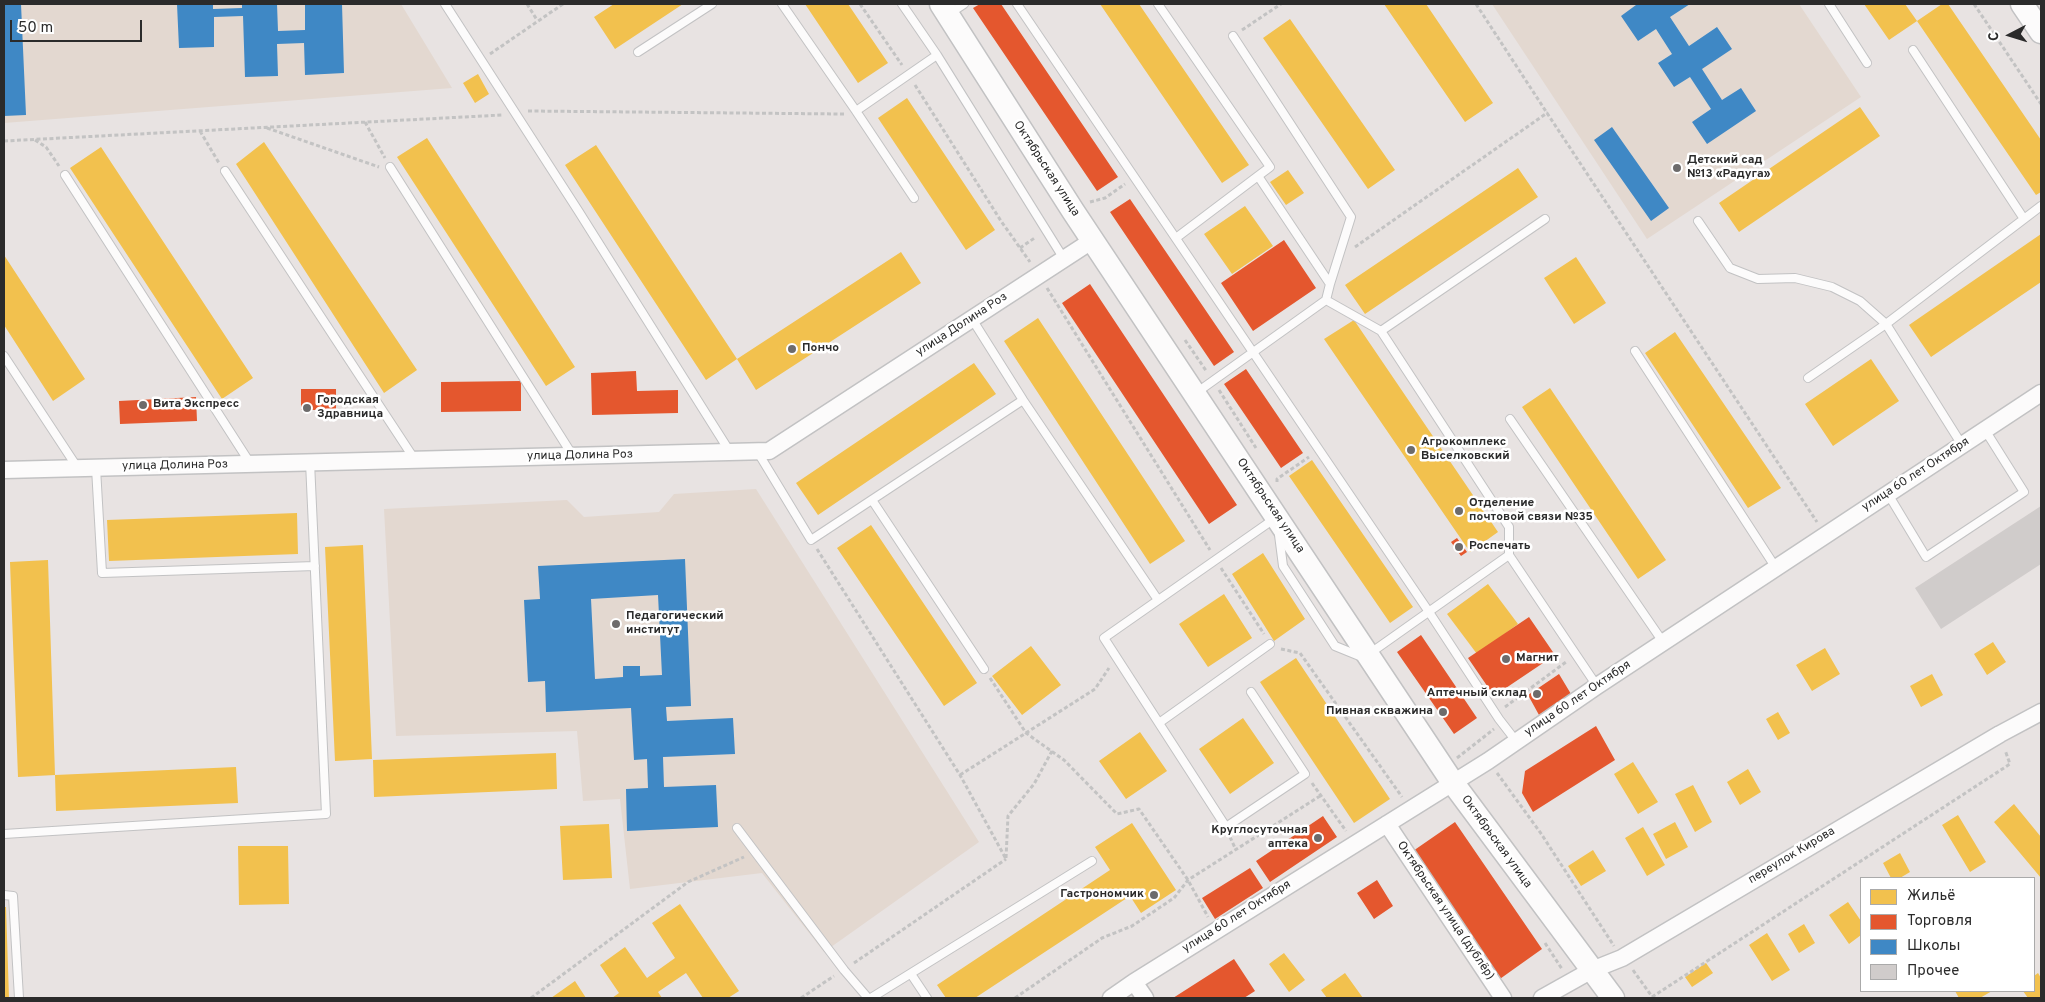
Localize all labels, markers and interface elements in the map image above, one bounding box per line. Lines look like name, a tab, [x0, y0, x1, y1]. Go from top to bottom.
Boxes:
scale bar	[12, 10, 145, 42]
north arrow	[1985, 10, 2035, 60]
text: 50 m	[18, 19, 53, 38]
text: С	[1986, 31, 2003, 42]
street label: Октябрьская улица	[1010, 118, 1082, 220]
place label: Детский сад №13 «Радуга»	[1687, 154, 1770, 182]
marker: Детский сад №13 «Радуга»	[1671, 162, 1683, 174]
street label: улица Долина Роз	[914, 290, 1010, 360]
place label: Пончо	[802, 342, 839, 356]
marker: Пончо	[786, 343, 798, 355]
place label: Городская Здравница	[317, 394, 383, 422]
place label: Вита Экспресс	[153, 398, 239, 412]
marker: Вита Экспресс	[137, 399, 149, 411]
marker: Городская Здравница	[301, 402, 313, 414]
street label: улица 60 лет Октября	[1860, 435, 1972, 515]
place label: Агрокомплекс Выселковский	[1421, 436, 1510, 464]
marker: Агрокомплекс Выселковский	[1405, 444, 1417, 456]
street label: улица Долина Роз	[527, 448, 633, 464]
street label: Октябрьская улица	[1233, 456, 1307, 556]
street label: улица Долина Роз	[122, 458, 228, 474]
place label: Отделение почтовой связи №35	[1469, 497, 1593, 525]
marker: Отделение почтовой связи №35	[1453, 505, 1465, 517]
place label: Роспечать	[1469, 540, 1531, 554]
marker: Роспечать	[1453, 541, 1465, 553]
place label: Педагогический институт	[626, 610, 724, 638]
marker: Педагогический институт	[610, 618, 622, 630]
place label: Магнит	[1516, 652, 1559, 666]
marker: Магнит	[1500, 653, 1512, 665]
street label: улица 60 лет Октября	[1522, 658, 1634, 740]
place label: Аптечный склад	[1427, 687, 1527, 701]
marker: Аптечный склад	[1531, 688, 1543, 700]
place label: Пивная скважина	[1326, 705, 1433, 719]
marker: Пивная скважина	[1437, 706, 1449, 718]
street label: Октябрьская улица	[1458, 793, 1534, 891]
place label: Круглосуточная аптека	[1211, 824, 1308, 852]
street label: переулок Кирова	[1746, 824, 1838, 888]
marker: Круглосуточная аптека	[1312, 832, 1324, 844]
street label: Октябрьская улица (дублёр)	[1393, 839, 1497, 983]
legend	[1860, 877, 2035, 992]
street label: улица 60 лет Октября	[1180, 878, 1294, 956]
text: Жильё	[1907, 887, 1955, 906]
place label: Гастрономчик	[1060, 888, 1144, 902]
marker: Гастрономчик	[1148, 889, 1160, 901]
text: Торговля	[1907, 912, 1972, 931]
text: Школы	[1907, 937, 1961, 956]
text: Прочее	[1907, 962, 1959, 981]

